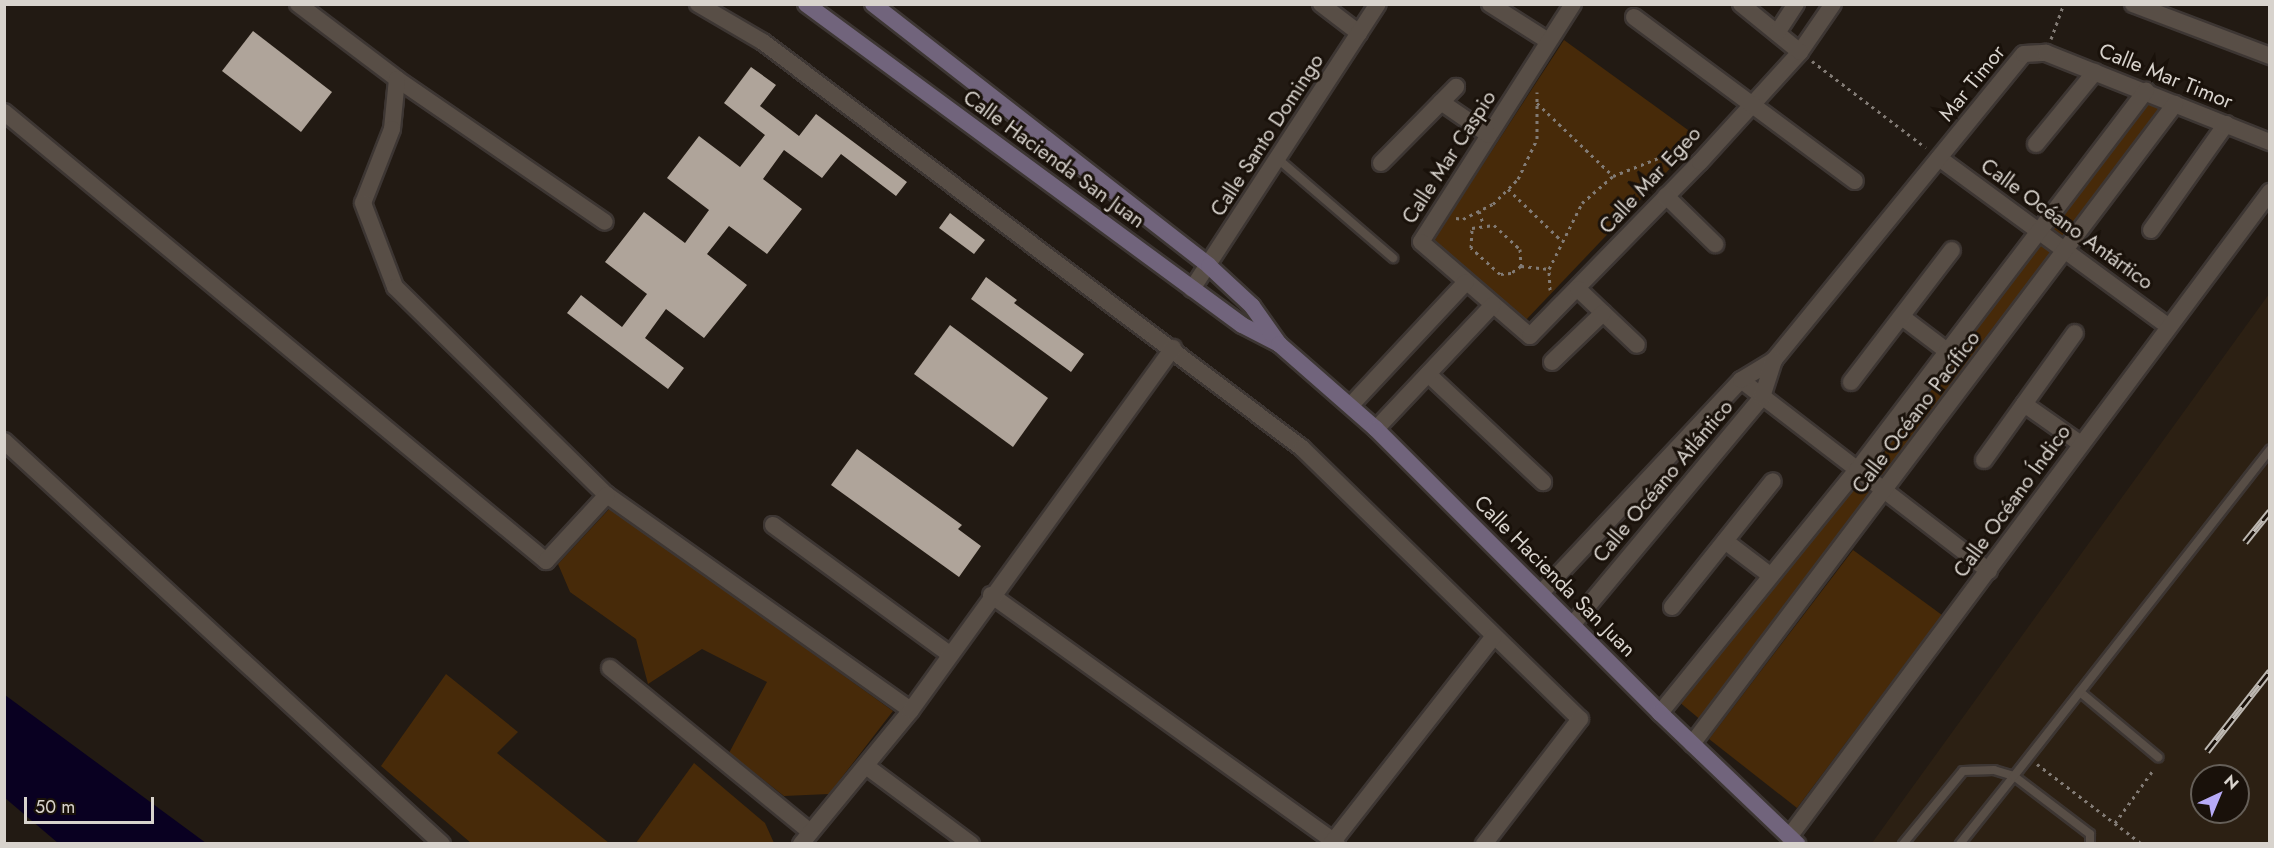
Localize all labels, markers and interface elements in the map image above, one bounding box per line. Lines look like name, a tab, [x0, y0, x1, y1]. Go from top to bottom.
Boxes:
street label: Calle Mar Timor	[2095, 38, 2237, 114]
street label: Mar Timor	[1934, 40, 2010, 126]
street label: Calle Santo Domingo	[1205, 49, 1329, 221]
street label: Calle Hacienda San Juan	[958, 85, 1150, 233]
street label: Calle Mar Caspio	[1397, 86, 1501, 228]
street label: Calle Mar Egeo	[1594, 121, 1706, 239]
street label: Calle Océano Antártico	[1976, 153, 2158, 295]
street label: Calle Océano Pacífico	[1847, 326, 1985, 498]
street label: Calle Océano Atlántico	[1588, 395, 1738, 567]
street label: Calle Océano Índico	[1948, 420, 2076, 582]
street label: Calle Hacienda San Juan	[1469, 490, 1641, 662]
north arrow	[2190, 764, 2250, 824]
text: N	[2219, 769, 2244, 795]
scale bar	[27, 785, 158, 823]
text: 50 m	[35, 794, 75, 820]

